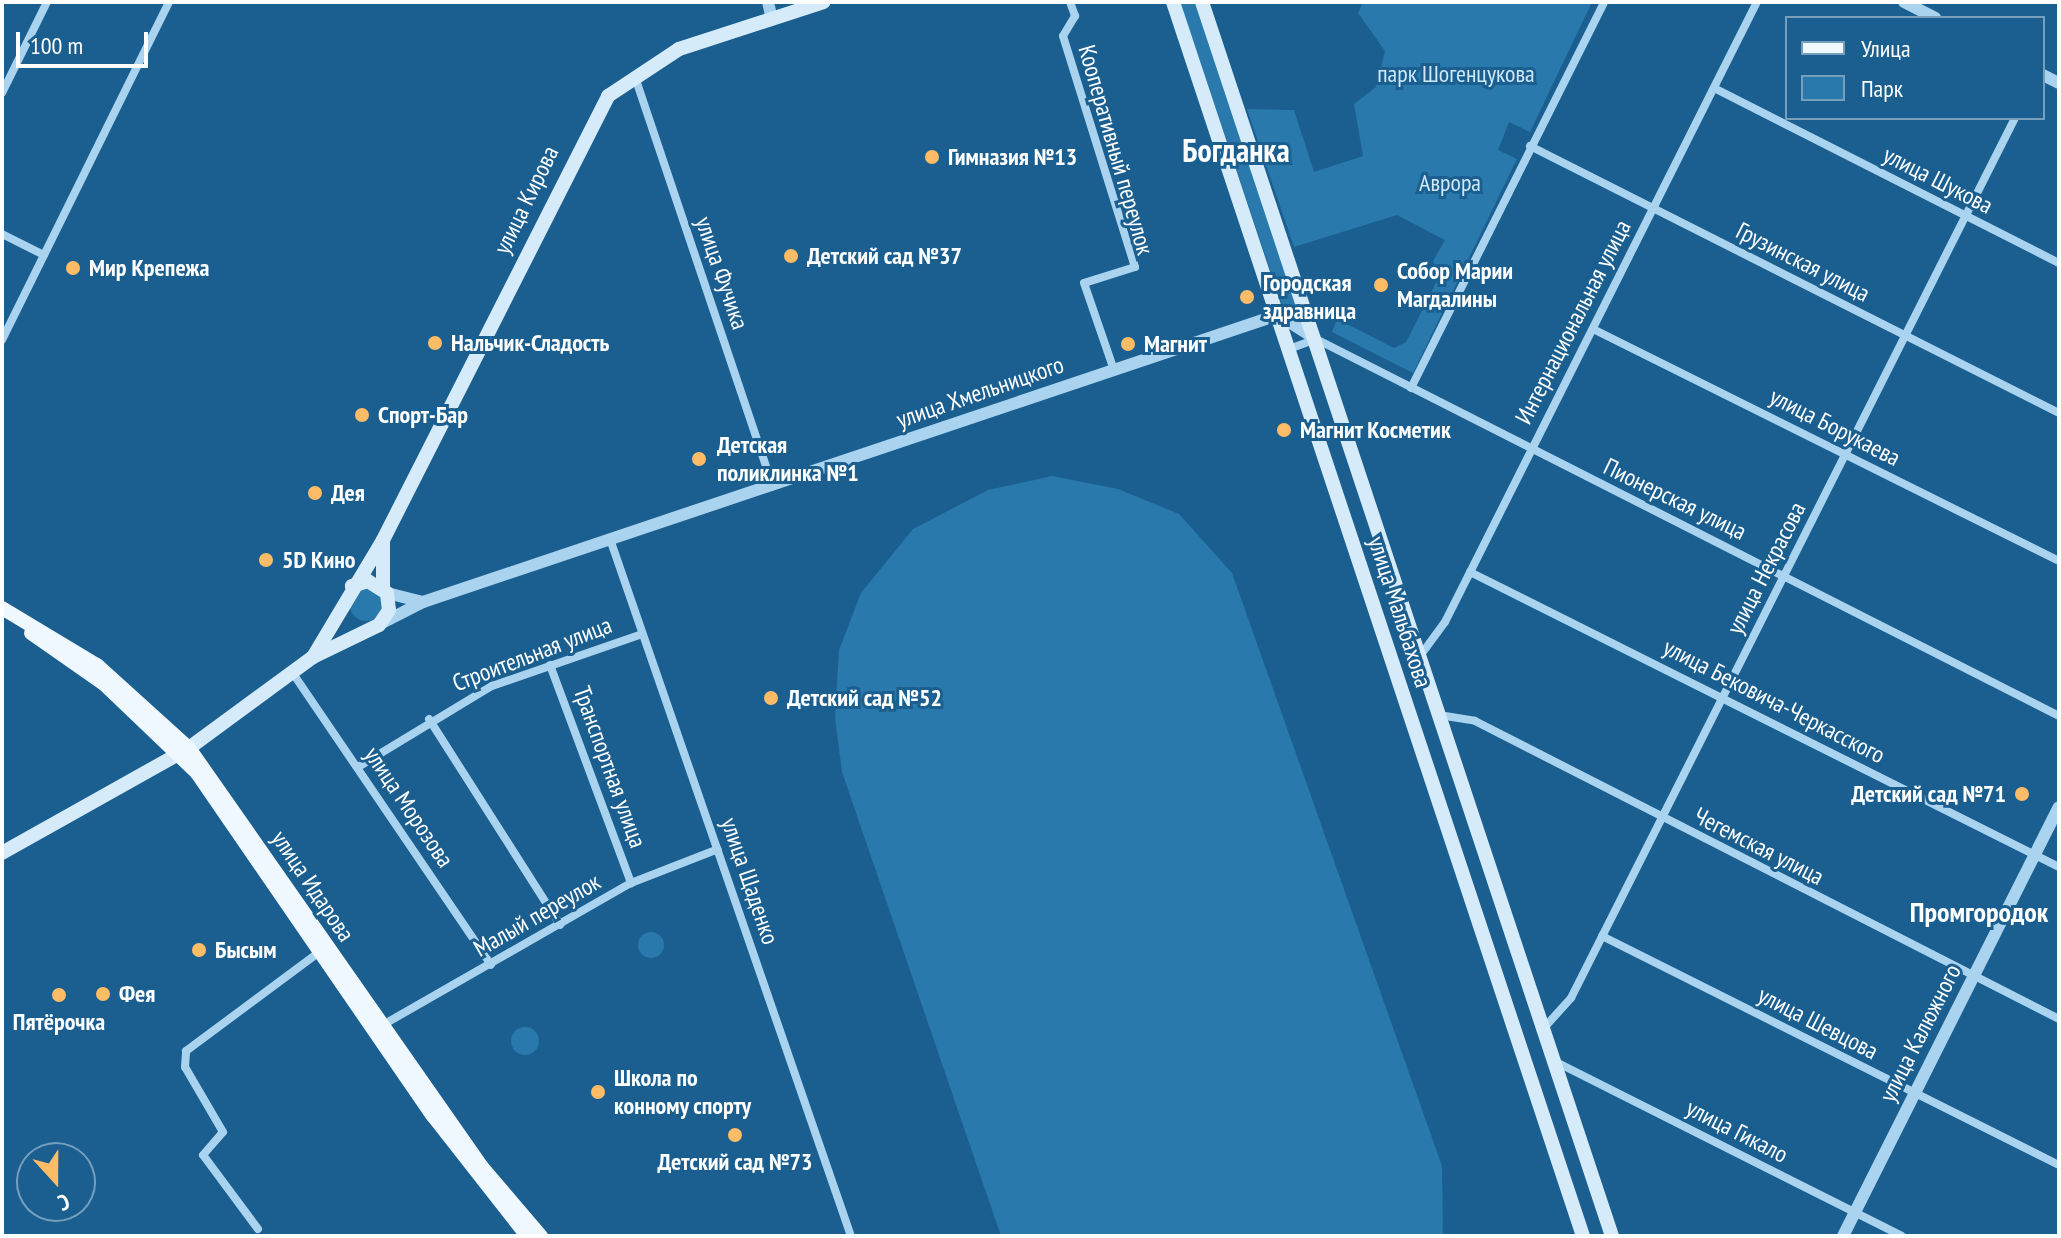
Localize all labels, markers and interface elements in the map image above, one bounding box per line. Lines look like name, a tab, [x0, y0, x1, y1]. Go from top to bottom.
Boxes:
scale bar	[20, 16, 152, 66]
legend	[1785, 16, 2045, 120]
text: 100 m	[30, 30, 83, 61]
text: Улица	[1861, 33, 1911, 64]
street label: Кооперативный переулок	[1072, 42, 1160, 258]
park label: парк Шогенцукова	[1377, 60, 1535, 88]
text: Парк	[1861, 73, 1903, 104]
district label: Богданка	[1182, 131, 1290, 169]
street label: улица Шукова	[1879, 140, 1997, 220]
street label: улица Кирова	[487, 141, 565, 259]
place label: Гимназия №13	[948, 143, 1077, 171]
marker: Гимназия №13	[923, 148, 941, 166]
park label: Аврора	[1419, 169, 1481, 197]
street label: улица Фучика	[689, 213, 755, 333]
street label: Интернациональная улица	[1509, 215, 1637, 429]
street label: Грузинская улица	[1731, 216, 1875, 308]
place label: Детский сад №37	[807, 242, 962, 270]
marker: Детский сад №37	[782, 247, 800, 265]
place label: Мир Крепежа	[89, 254, 209, 282]
place label: Собор Марии Магдалины	[1397, 257, 1513, 313]
marker: Мир Крепежа	[64, 259, 82, 277]
place label: Городская здравница	[1263, 269, 1356, 325]
marker: Собор Марии Магдалины	[1372, 276, 1390, 294]
marker: Городская здравница	[1238, 288, 1256, 306]
place label: Нальчик-Сладость	[451, 329, 609, 357]
place label: Магнит	[1144, 330, 1207, 358]
marker: Нальчик-Сладость	[426, 334, 444, 352]
marker: Магнит	[1119, 335, 1137, 353]
street label: улица Хмельницкого	[892, 350, 1068, 434]
street label: улица Борукаева	[1765, 382, 1905, 472]
place label: Спорт-Бар	[378, 401, 468, 429]
marker: Спорт-Бар	[353, 406, 371, 424]
place label: Магнит Косметик	[1300, 416, 1451, 444]
marker: Магнит Косметик	[1275, 421, 1293, 439]
place label: Детская поликлинка №1	[717, 431, 859, 487]
marker: Детская поликлинка №1	[688, 448, 710, 470]
street label: Пионерская улица	[1599, 452, 1751, 546]
place label: Дея	[331, 479, 365, 507]
marker: Дея	[306, 484, 324, 502]
street label: улица Некрасова	[1720, 497, 1812, 639]
street label: улица Мальбахова	[1362, 533, 1438, 691]
place label: 5D Кино	[282, 546, 356, 574]
marker: 5D Кино	[257, 551, 275, 569]
street label: Строительная улица	[448, 610, 616, 698]
street label: улица Бековича-Черкасского	[1658, 633, 1890, 769]
street label: Транспортная улица	[567, 682, 653, 852]
place label: Детский сад №52	[787, 684, 942, 712]
marker: Детский сад №52	[762, 689, 780, 707]
street label: улица Морозова	[358, 741, 460, 873]
place label: Детский сад №71	[1851, 780, 2006, 808]
marker: Детский сад №71	[2013, 785, 2031, 803]
street label: Чегемская улица	[1689, 801, 1829, 891]
street label: улица Щаденко	[715, 814, 785, 948]
street label: улица Идарова	[265, 825, 361, 947]
street label: Малый переулок	[468, 867, 606, 963]
district label: Промгородок	[1910, 895, 2048, 929]
place label: Бысым	[215, 936, 277, 964]
marker: Бысым	[190, 941, 208, 959]
street label: улица Калюжного	[1873, 960, 1967, 1106]
place label: Фея	[119, 980, 155, 1008]
street label: улица Шевцова	[1753, 980, 1883, 1066]
marker: Фея	[94, 985, 112, 1003]
marker: Пятёрочка	[50, 986, 68, 1004]
place label: Пятёрочка	[13, 1008, 105, 1036]
place label: Школа по конному спорту	[614, 1064, 752, 1120]
marker: Школа по конному спорту	[589, 1083, 607, 1101]
street label: улица Гикало	[1681, 1093, 1793, 1169]
marker: Детский сад №73	[726, 1126, 744, 1144]
north arrow	[16, 1142, 96, 1222]
place label: Детский сад №73	[658, 1148, 812, 1176]
text: С	[54, 1188, 74, 1217]

